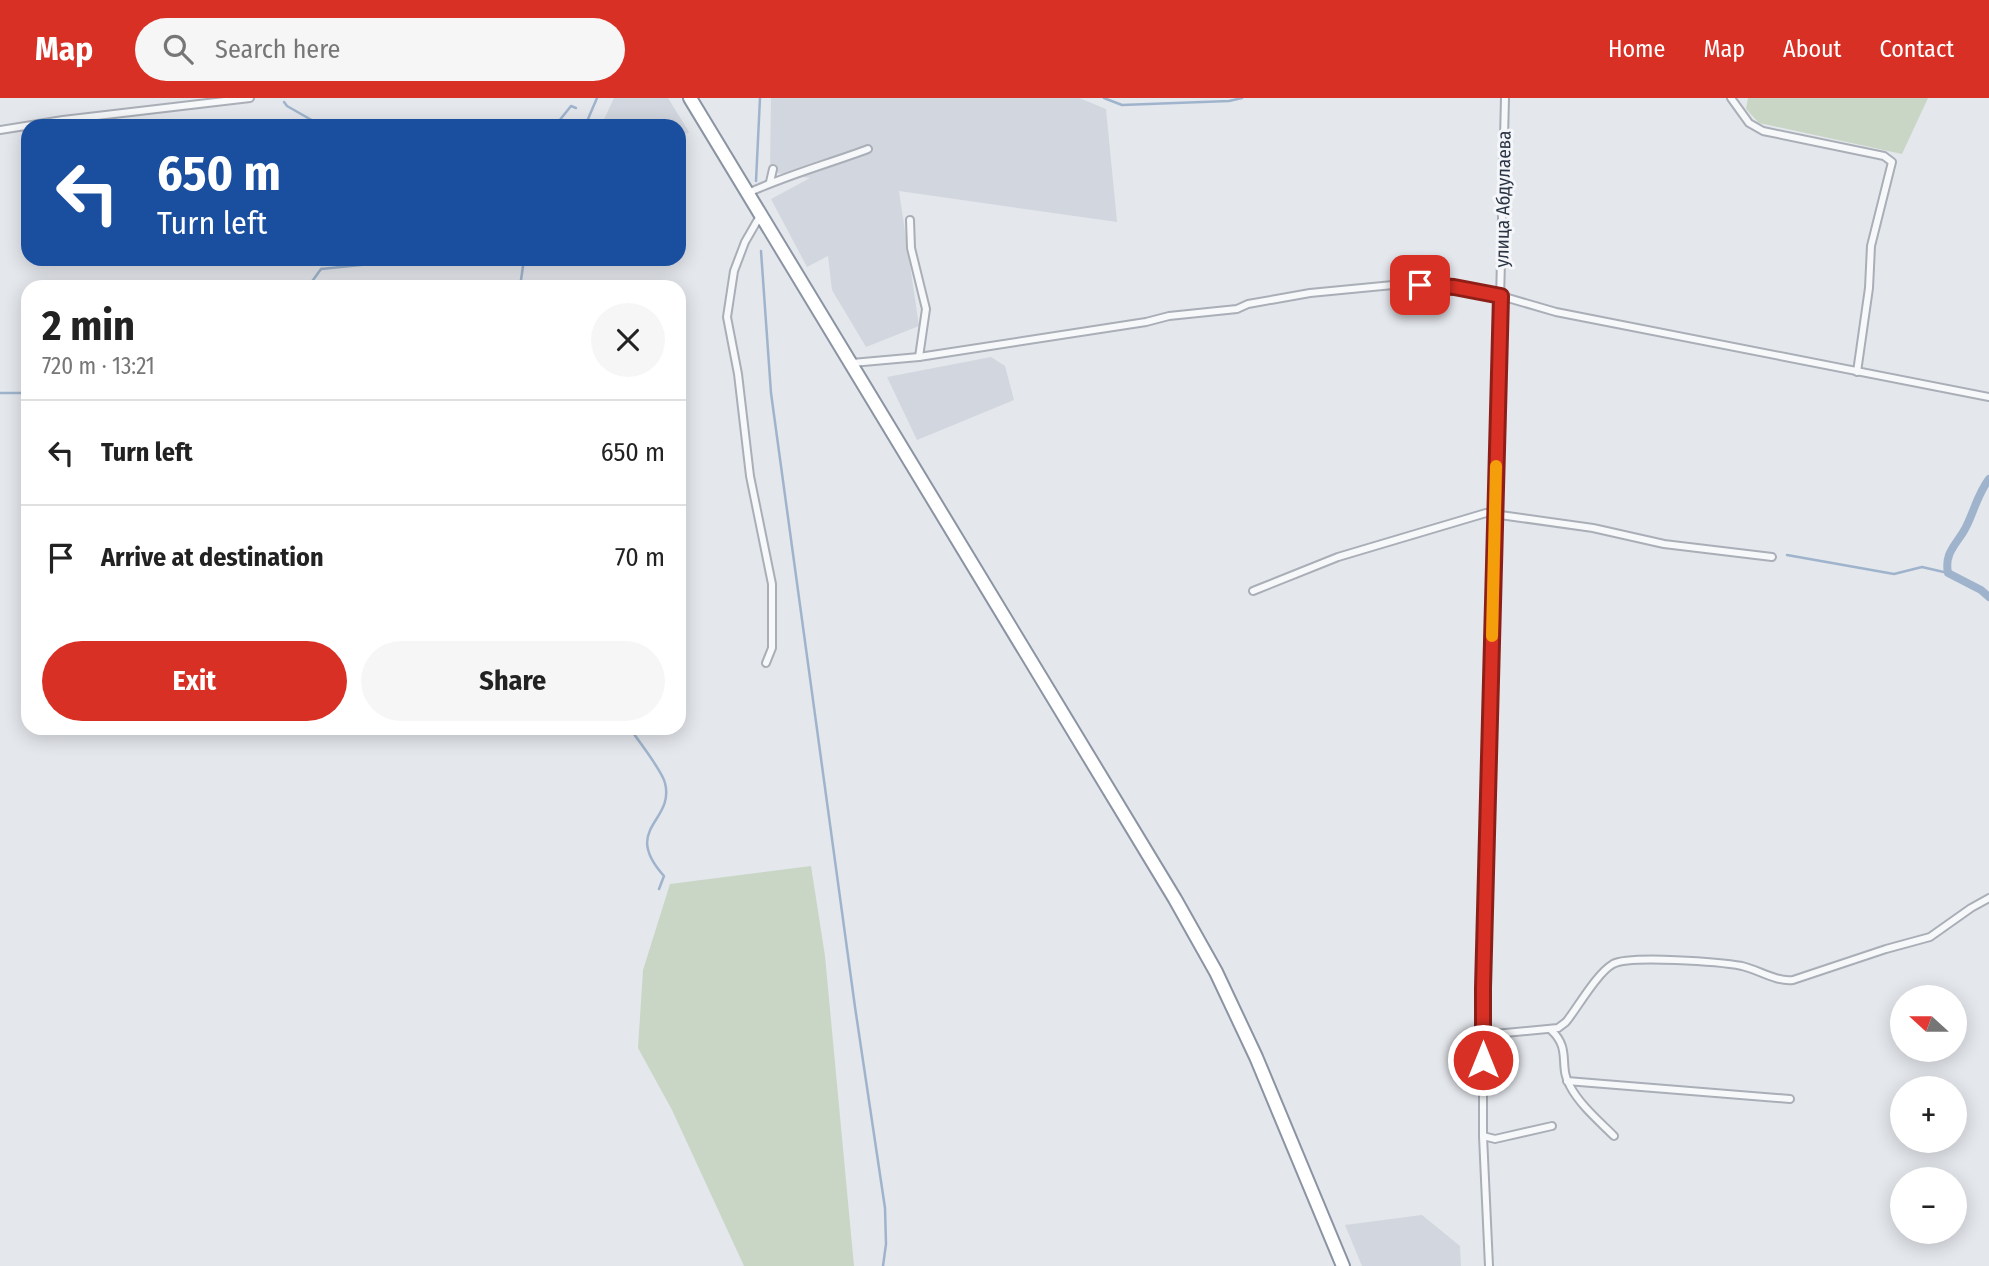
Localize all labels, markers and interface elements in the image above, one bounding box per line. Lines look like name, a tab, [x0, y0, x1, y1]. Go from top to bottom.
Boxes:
search box	[135, 18, 625, 81]
text: Map	[35, 29, 93, 69]
icon: search	[159, 30, 197, 68]
text: Search here	[215, 34, 340, 65]
text: Home	[1608, 35, 1665, 63]
text: Map	[1703, 35, 1745, 63]
text: About	[1783, 35, 1841, 63]
text: Contact	[1879, 35, 1954, 63]
street label: улица Абдулаева	[1490, 130, 1516, 268]
text: 650 m	[157, 144, 281, 203]
icon: left	[42, 147, 133, 238]
text: Turn left	[157, 204, 267, 242]
pin	[1390, 255, 1450, 315]
icon: arrive	[1401, 266, 1439, 304]
text: 2 min	[42, 301, 135, 351]
button: close	[591, 303, 665, 377]
text: 720 m · 13:21	[42, 352, 155, 380]
icon: left	[42, 434, 80, 472]
text: Turn left	[101, 437, 193, 468]
text: 650 m	[601, 437, 665, 468]
icon: arrive	[42, 539, 80, 577]
text: Arrive at destination	[101, 542, 324, 573]
text: 70 m	[615, 542, 665, 573]
button: Exit	[42, 641, 347, 721]
button: Share	[361, 641, 665, 721]
north arrow	[1890, 985, 1967, 1062]
map controls	[1890, 985, 1967, 1244]
position arrow	[1446, 1023, 1520, 1097]
button: +	[1890, 1076, 1967, 1153]
button: −	[1890, 1167, 1967, 1244]

